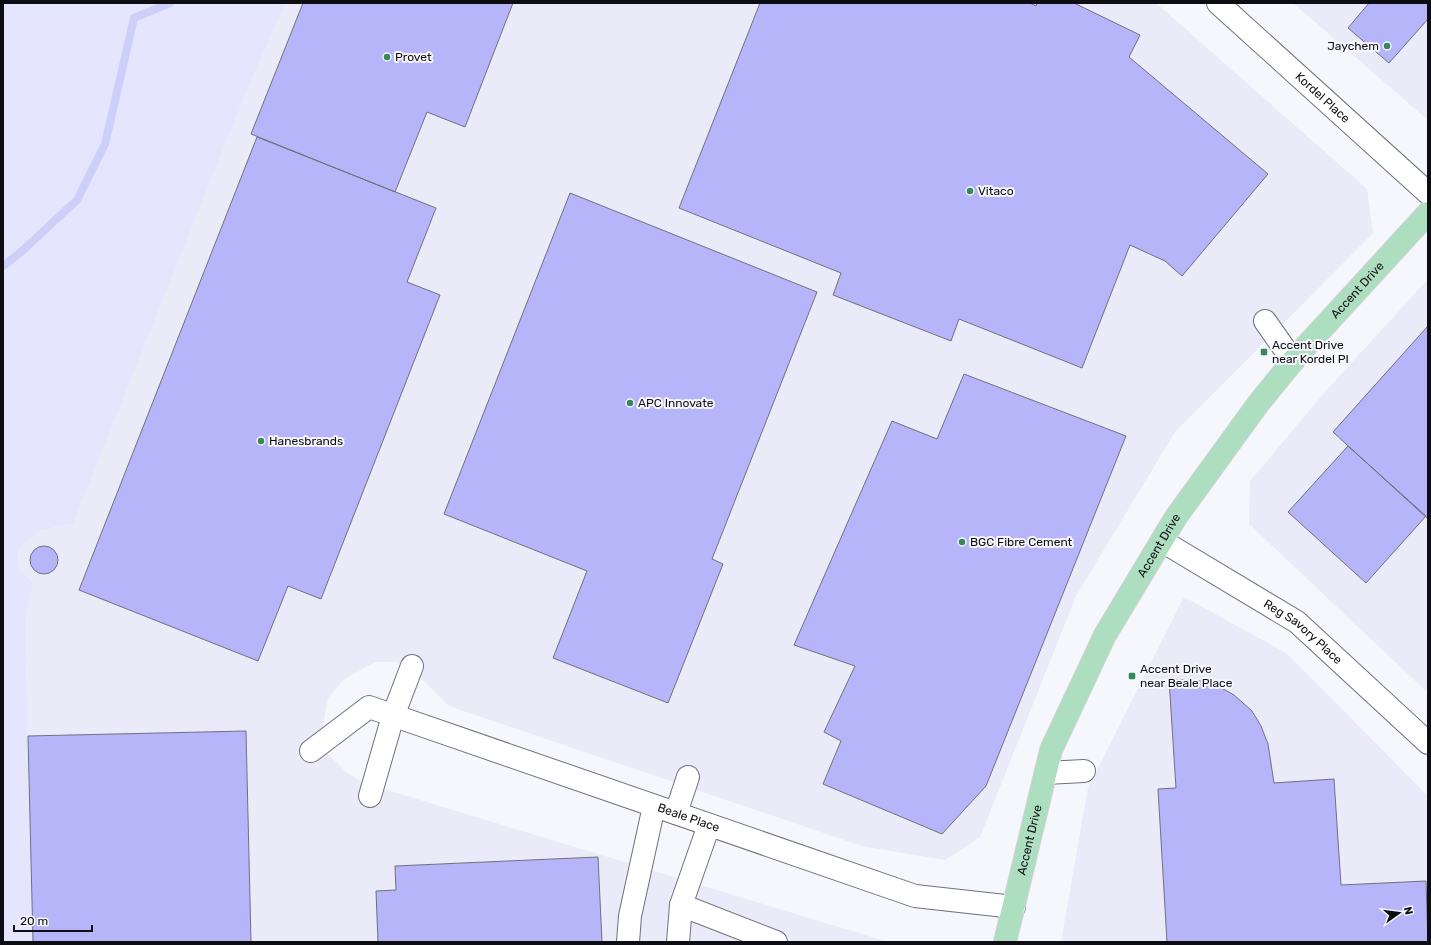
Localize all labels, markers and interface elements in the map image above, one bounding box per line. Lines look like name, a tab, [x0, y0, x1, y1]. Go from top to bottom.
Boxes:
place label: Jaychem	[1327, 39, 1379, 53]
marker: Jaychem	[1382, 41, 1392, 51]
place label: Provet	[395, 50, 432, 64]
marker: Provet	[382, 52, 392, 62]
street label: Kordel Place	[1292, 69, 1353, 126]
place label: Vitaco	[978, 184, 1014, 198]
marker: Vitaco	[965, 186, 975, 196]
street label: Accent Drive	[1328, 259, 1387, 321]
place label: Accent Drive near Kordel PI	[1272, 338, 1349, 366]
marker: Accent Drive near Kordel PI	[1259, 347, 1269, 357]
place label: APC Innovate	[638, 396, 714, 410]
marker: APC Innovate	[625, 398, 635, 408]
place label: Hanesbrands	[269, 434, 343, 448]
marker: Hanesbrands	[256, 436, 266, 446]
street label: Accent Drive	[1134, 511, 1184, 580]
place label: BGC Fibre Cement	[970, 535, 1073, 549]
marker: BGC Fibre Cement	[957, 537, 967, 547]
street label: Reg Savory Place	[1261, 597, 1345, 667]
place label: Accent Drive near Beale Place	[1140, 662, 1233, 690]
marker: Accent Drive near Beale Place	[1127, 671, 1137, 681]
street label: Beale Place	[656, 800, 722, 835]
street label: Accent Drive	[1014, 803, 1045, 876]
north arrow	[1379, 893, 1419, 933]
text: N	[1401, 905, 1416, 916]
scale bar	[14, 907, 92, 933]
text: 20 m	[20, 914, 48, 928]

